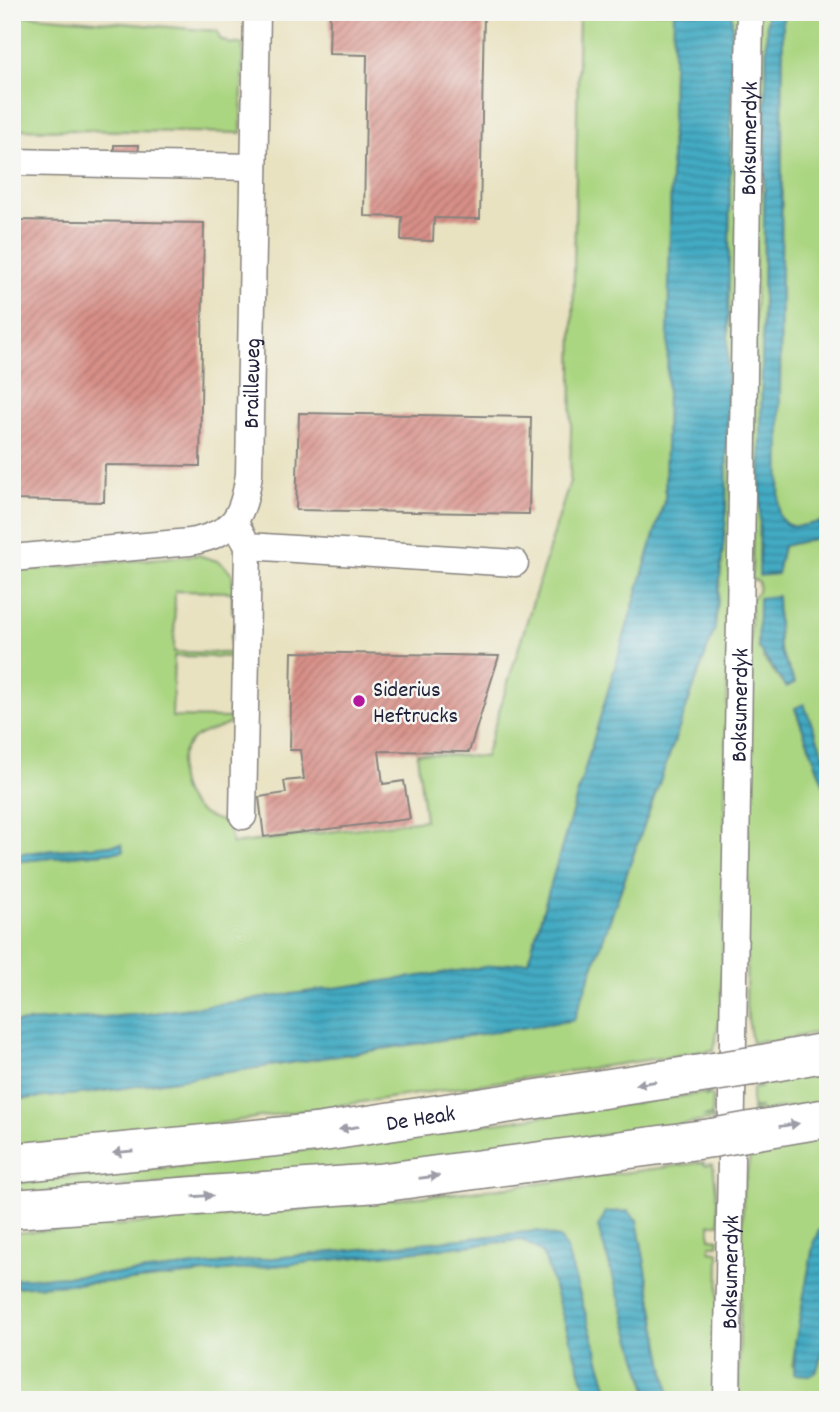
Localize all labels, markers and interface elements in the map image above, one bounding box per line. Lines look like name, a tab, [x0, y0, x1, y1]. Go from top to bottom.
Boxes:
street label: Boksumerdyk	[734, 81, 769, 196]
street label: Brailleweg	[237, 338, 271, 429]
street label: Boksumerdyk	[725, 648, 759, 763]
place label: Siderius Heftrucks	[373, 675, 458, 734]
marker: Siderius Heftrucks	[351, 693, 367, 709]
one-way arrow	[635, 1078, 657, 1089]
street label: De Heak	[384, 1099, 458, 1142]
one-way arrow	[779, 1119, 801, 1130]
one-way arrow	[338, 1123, 360, 1134]
one-way arrow	[111, 1147, 133, 1158]
one-way arrow	[418, 1171, 440, 1182]
one-way arrow	[192, 1190, 214, 1201]
street label: Boksumerdyk	[715, 1215, 750, 1329]

